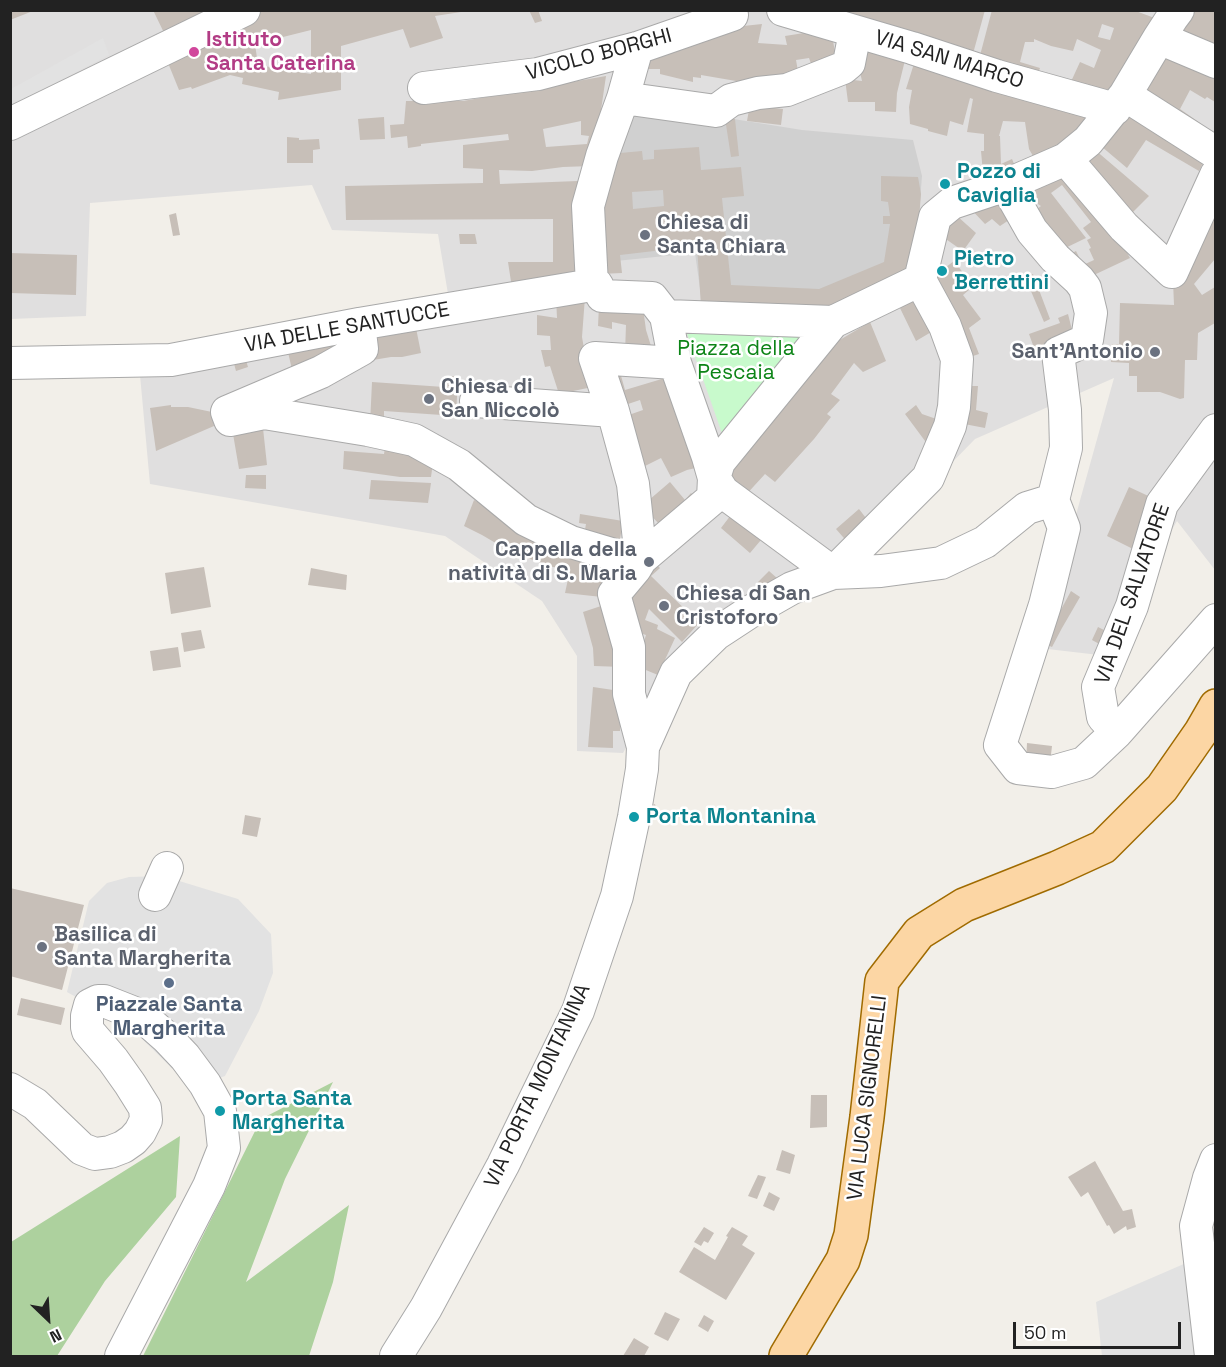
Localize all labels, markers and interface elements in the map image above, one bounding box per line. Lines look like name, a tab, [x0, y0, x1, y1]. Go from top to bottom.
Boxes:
street label: VICOLO BORGHI	[523, 23, 675, 87]
street label: VIA SAN MARCO	[872, 25, 1026, 95]
place label: Istituto Santa Caterina	[206, 27, 356, 77]
marker: Istituto Santa Caterina	[187, 45, 201, 59]
place label: Pozzo di Caviglia	[957, 159, 1041, 209]
marker: Pozzo di Caviglia	[938, 177, 952, 191]
place label: Chiesa di Santa Chiara	[657, 210, 786, 260]
marker: Chiesa di Santa Chiara	[638, 228, 652, 242]
place label: Pietro Berrettini	[954, 246, 1049, 296]
marker: Pietro Berrettini	[935, 264, 949, 278]
street label: VIA DELLE SANTUCCE	[243, 298, 451, 358]
park label: Piazza della Pescaia	[677, 336, 795, 386]
place label: Sant'Antonio	[1011, 339, 1143, 365]
marker: Sant'Antonio	[1148, 345, 1162, 359]
place label: Chiesa di San Niccolò	[441, 374, 560, 424]
marker: Chiesa di San Niccolò	[422, 392, 436, 406]
street label: VIA DEL SALVATORE	[1090, 500, 1176, 688]
place label: Cappella della natività di S. Maria	[448, 537, 637, 587]
marker: Cappella della natività di S. Maria	[642, 555, 656, 569]
place label: Chiesa di San Cristoforo	[676, 581, 811, 631]
marker: Chiesa di San Cristoforo	[657, 599, 671, 613]
place label: Porta Montanina	[646, 804, 816, 830]
marker: Porta Montanina	[627, 810, 641, 824]
place label: Basilica di Santa Margherita	[54, 922, 231, 972]
marker: Basilica di Santa Margherita	[35, 940, 49, 954]
marker: Piazzale Santa Margherita	[162, 976, 176, 990]
street label: VIA PORTA MONTANINA	[480, 980, 596, 1192]
place label: Piazzale Santa Margherita	[96, 992, 242, 1042]
street label: VIA LUCA SIGNORELLI	[843, 994, 893, 1202]
place label: Porta Santa Margherita	[232, 1086, 352, 1136]
marker: Porta Santa Margherita	[213, 1104, 227, 1118]
north arrow	[18, 1289, 78, 1349]
scale bar	[1016, 1310, 1184, 1348]
text: 50 m	[1024, 1321, 1066, 1344]
text: N	[47, 1324, 65, 1348]

